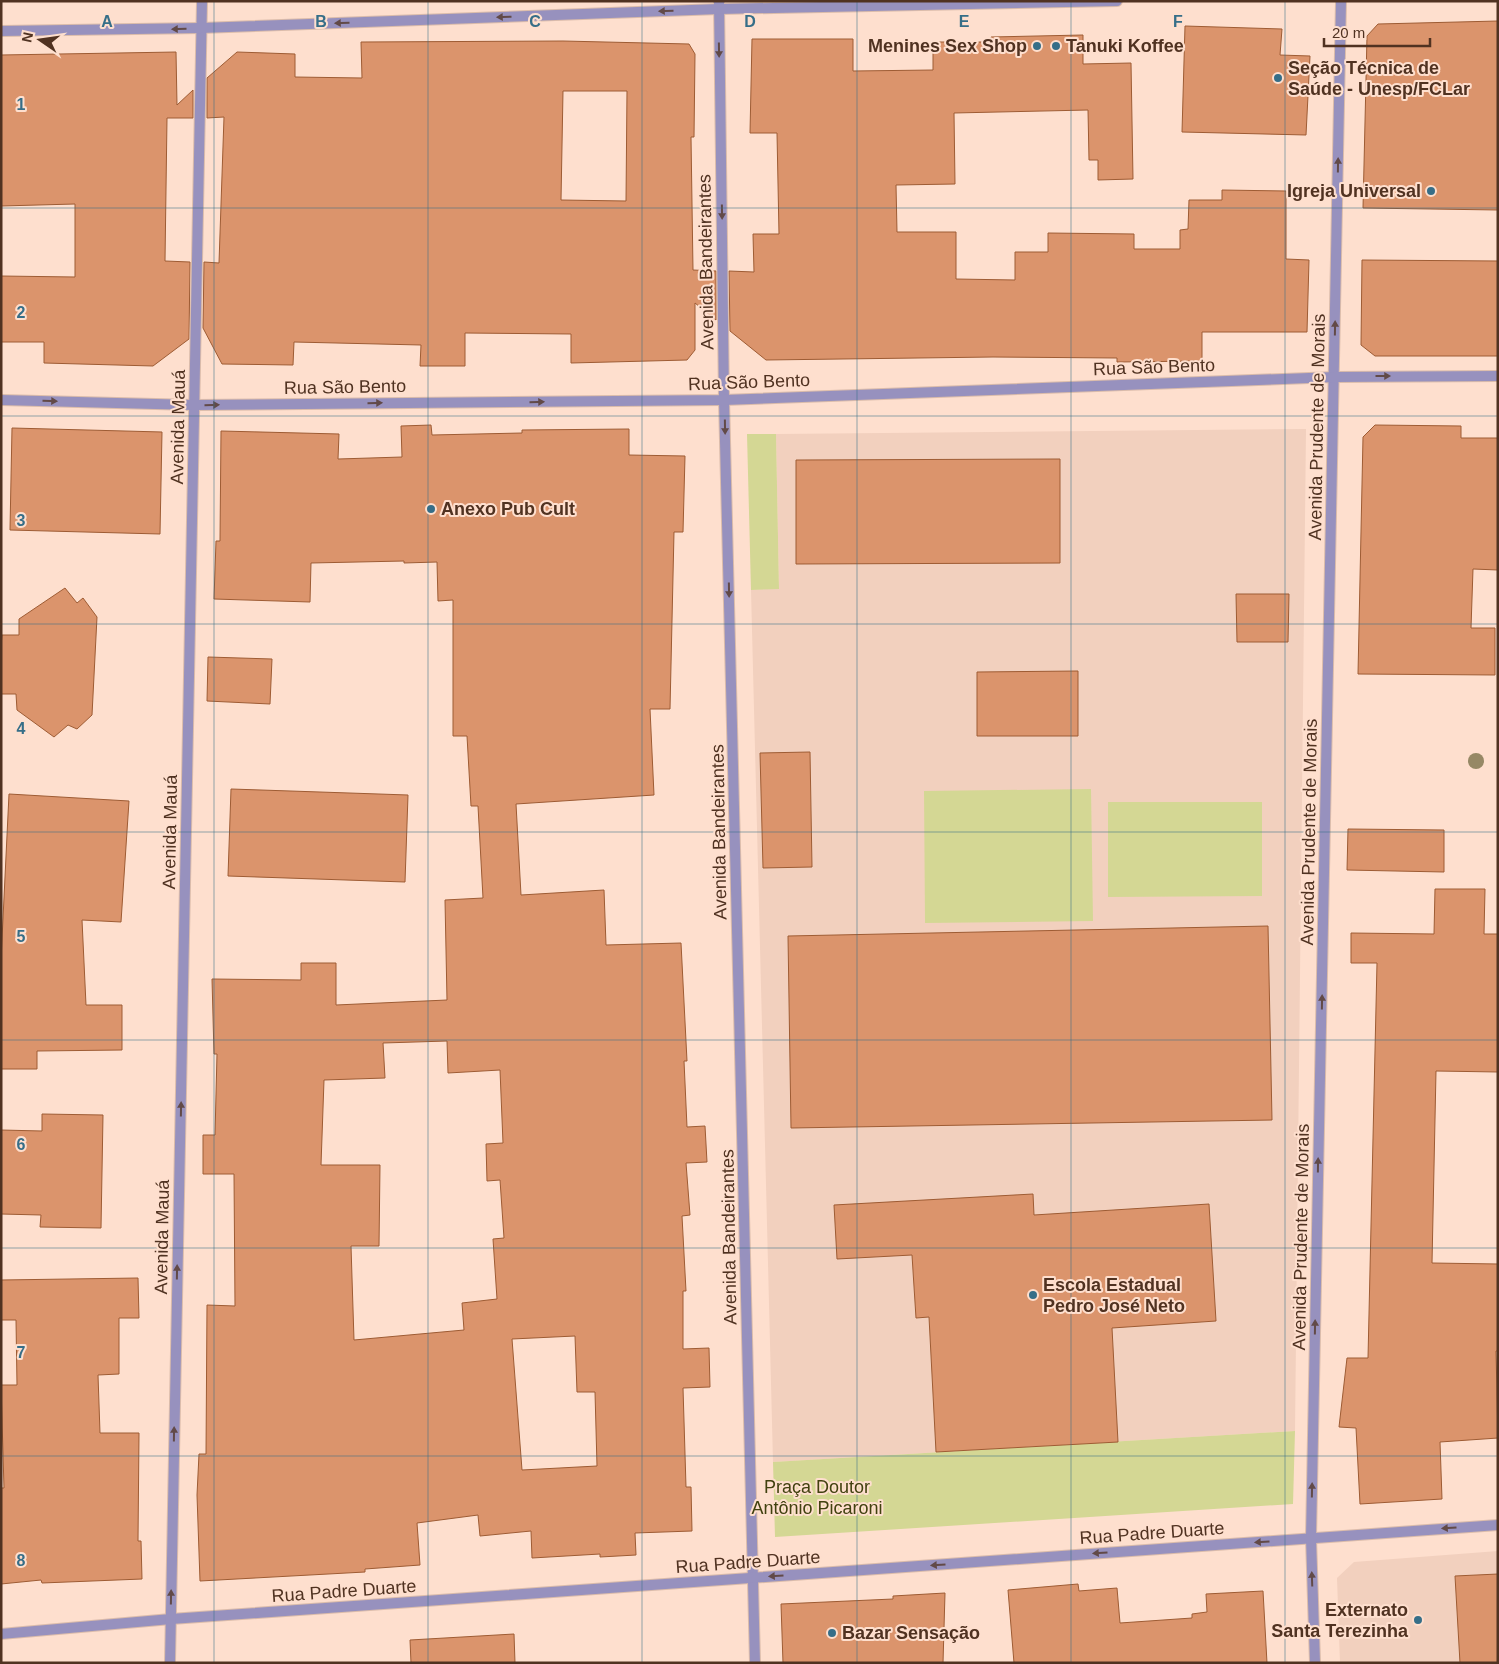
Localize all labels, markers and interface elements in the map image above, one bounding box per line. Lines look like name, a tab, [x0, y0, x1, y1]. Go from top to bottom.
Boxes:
one-way arrow	[658, 8, 674, 16]
text: A	[101, 13, 113, 30]
text: B	[315, 13, 327, 30]
text: C	[529, 13, 541, 30]
text: D	[744, 13, 756, 30]
text: E	[959, 13, 970, 30]
text: F	[1173, 13, 1183, 30]
one-way arrow	[496, 14, 512, 22]
north arrow	[15, 15, 65, 65]
scale bar	[1324, 15, 1430, 47]
one-way arrow	[333, 20, 349, 28]
text: 20 m	[1332, 24, 1365, 41]
one-way arrow	[171, 25, 187, 33]
text: N	[18, 30, 36, 44]
place label: Menines Sex Shop	[868, 36, 1027, 56]
place label: Tanuki Koffee	[1066, 36, 1184, 56]
marker: Menines Sex Shop	[1031, 40, 1043, 52]
marker: Tanuki Koffee	[1050, 40, 1062, 52]
one-way arrow	[715, 42, 723, 58]
place label: Seção Técnica de Saúde - Unesp/FCLar	[1288, 58, 1470, 99]
marker: Seção Técnica de Saúde - Unesp/FCLar	[1272, 72, 1284, 84]
text: 1	[17, 96, 26, 113]
one-way arrow	[1334, 157, 1342, 173]
street label: Avenida Bandeirantes	[694, 174, 718, 350]
place label: Igreja Universal	[1287, 181, 1421, 201]
marker: Igreja Universal	[1425, 185, 1437, 197]
one-way arrow	[718, 205, 726, 221]
text: 2	[17, 304, 26, 321]
street label: Avenida Prudente de Morais	[1305, 313, 1329, 541]
one-way arrow	[1332, 320, 1340, 336]
street label: Rua São Bento	[1093, 355, 1215, 379]
street label: Avenida Mauá	[167, 368, 189, 485]
street label: Rua São Bento	[688, 370, 810, 394]
one-way arrow	[1376, 372, 1392, 380]
street label: Rua São Bento	[284, 376, 406, 398]
one-way arrow	[42, 397, 58, 405]
one-way arrow	[530, 397, 546, 405]
one-way arrow	[367, 399, 383, 407]
one-way arrow	[205, 401, 221, 409]
one-way arrow	[721, 420, 729, 436]
place label: Anexo Pub Cult	[441, 499, 575, 519]
marker: Anexo Pub Cult	[425, 503, 437, 515]
text: 3	[17, 512, 26, 529]
one-way arrow	[725, 582, 733, 598]
street label: Avenida Prudente de Morais	[1297, 718, 1321, 946]
text: 4	[17, 720, 26, 737]
street label: Avenida Bandeirantes	[707, 744, 731, 920]
street label: Avenida Mauá	[159, 773, 181, 890]
text: 5	[17, 928, 26, 945]
one-way arrow	[1318, 994, 1326, 1010]
one-way arrow	[177, 1101, 185, 1117]
street label: Avenida Prudente de Morais	[1289, 1123, 1313, 1351]
text: 6	[17, 1136, 26, 1153]
street label: Avenida Bandeirantes	[717, 1149, 741, 1325]
one-way arrow	[1315, 1156, 1323, 1172]
street label: Avenida Mauá	[151, 1178, 173, 1295]
one-way arrow	[174, 1263, 182, 1279]
place label: Escola Estadual Pedro José Neto	[1043, 1275, 1185, 1316]
marker: Escola Estadual Pedro José Neto	[1027, 1289, 1039, 1301]
one-way arrow	[1311, 1319, 1319, 1335]
text: 7	[17, 1344, 26, 1361]
one-way arrow	[170, 1426, 178, 1442]
park label: Praça Doutor Antônio Picaroni	[751, 1477, 883, 1518]
one-way arrow	[1308, 1481, 1316, 1497]
street label: Rua Padre Duarte	[1079, 1518, 1225, 1548]
one-way arrow	[1441, 1525, 1457, 1533]
one-way arrow	[1254, 1538, 1270, 1546]
street label: Rua Padre Duarte	[675, 1547, 821, 1577]
one-way arrow	[1092, 1550, 1108, 1558]
text: 8	[17, 1552, 26, 1569]
one-way arrow	[930, 1561, 946, 1569]
one-way arrow	[1308, 1571, 1316, 1587]
one-way arrow	[768, 1572, 784, 1580]
street label: Rua Padre Duarte	[271, 1576, 417, 1606]
one-way arrow	[167, 1588, 175, 1604]
place label: Externato Santa Terezinha	[1271, 1600, 1409, 1641]
marker: Externato Santa Terezinha	[1412, 1614, 1424, 1626]
place label: Bazar Sensação	[842, 1623, 980, 1643]
marker: Bazar Sensação	[826, 1627, 838, 1639]

